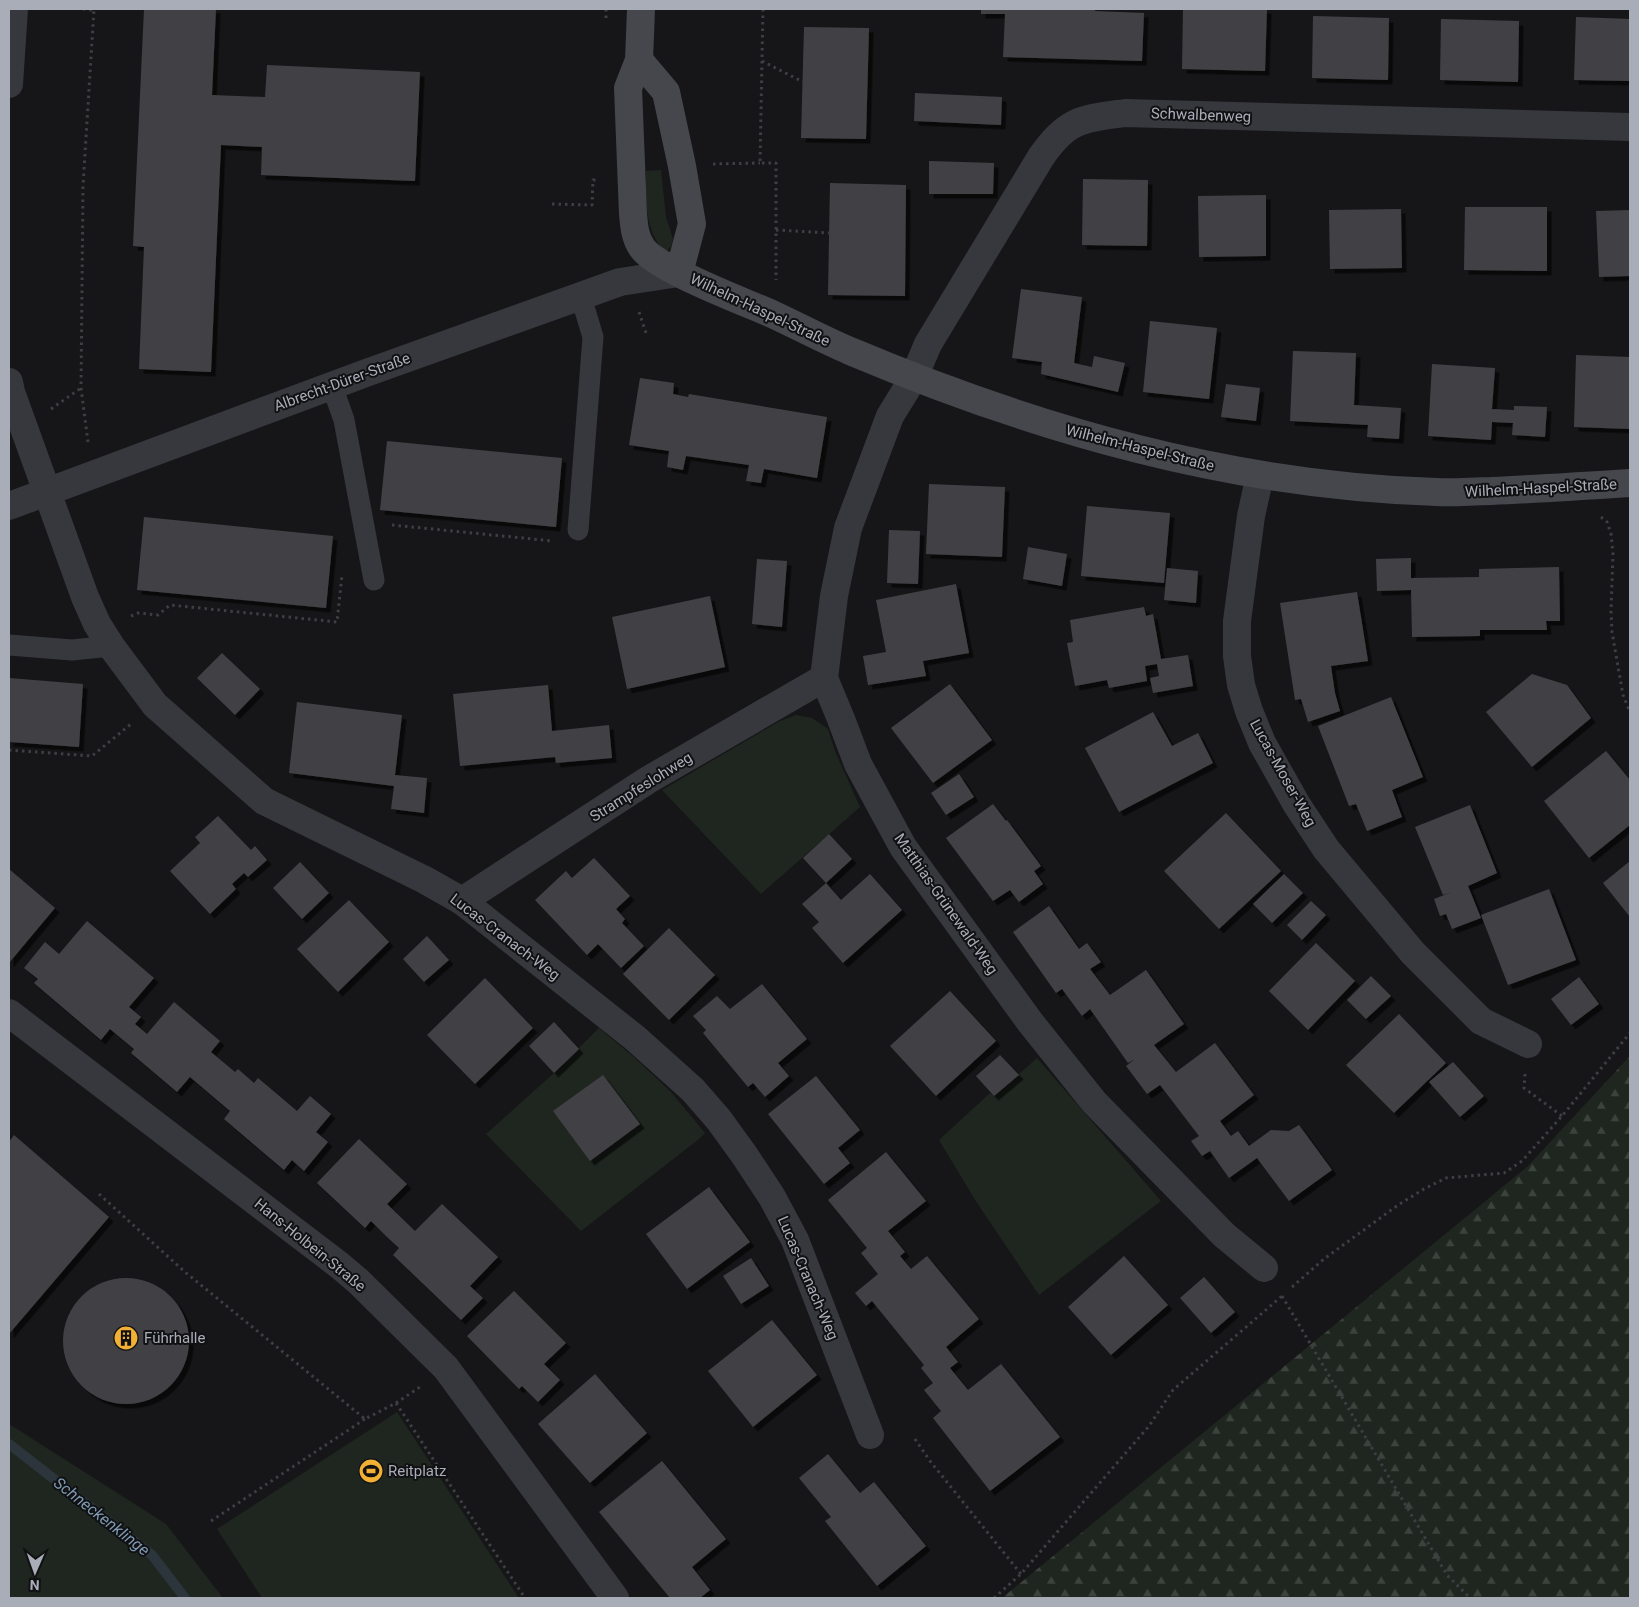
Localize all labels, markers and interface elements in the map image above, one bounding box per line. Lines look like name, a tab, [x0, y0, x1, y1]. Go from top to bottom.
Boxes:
street label: Schwalbenweg	[1151, 104, 1251, 126]
street label: Wilhelm-Haspel-Straße	[687, 270, 833, 350]
street label: Albrecht-Dürer-Straße	[271, 349, 413, 415]
street label: Wilhelm-Haspel-Straße	[1064, 421, 1216, 475]
street label: Wilhelm-Haspel-Straße	[1465, 475, 1617, 501]
street label: Lucas-Moser-Weg	[1246, 716, 1320, 830]
street label: Strampfeslohweg	[587, 748, 695, 826]
street label: Matthias-Grünewald-Weg	[890, 830, 1002, 978]
street label: Lucas-Cranach-Weg	[447, 890, 563, 984]
street label: Hans-Holbein-Straße	[251, 1195, 369, 1295]
street label: Lucas-Cranach-Weg	[774, 1213, 842, 1343]
building icon: Führhalle	[113, 1325, 139, 1351]
place label: Führhalle	[144, 1329, 205, 1347]
sports icon: Reitplatz	[358, 1458, 384, 1484]
place label: Reitplatz	[388, 1462, 446, 1480]
water label: Schneckenklinge	[50, 1473, 153, 1560]
north arrow	[10, 1547, 60, 1597]
text: N	[29, 1577, 40, 1593]

